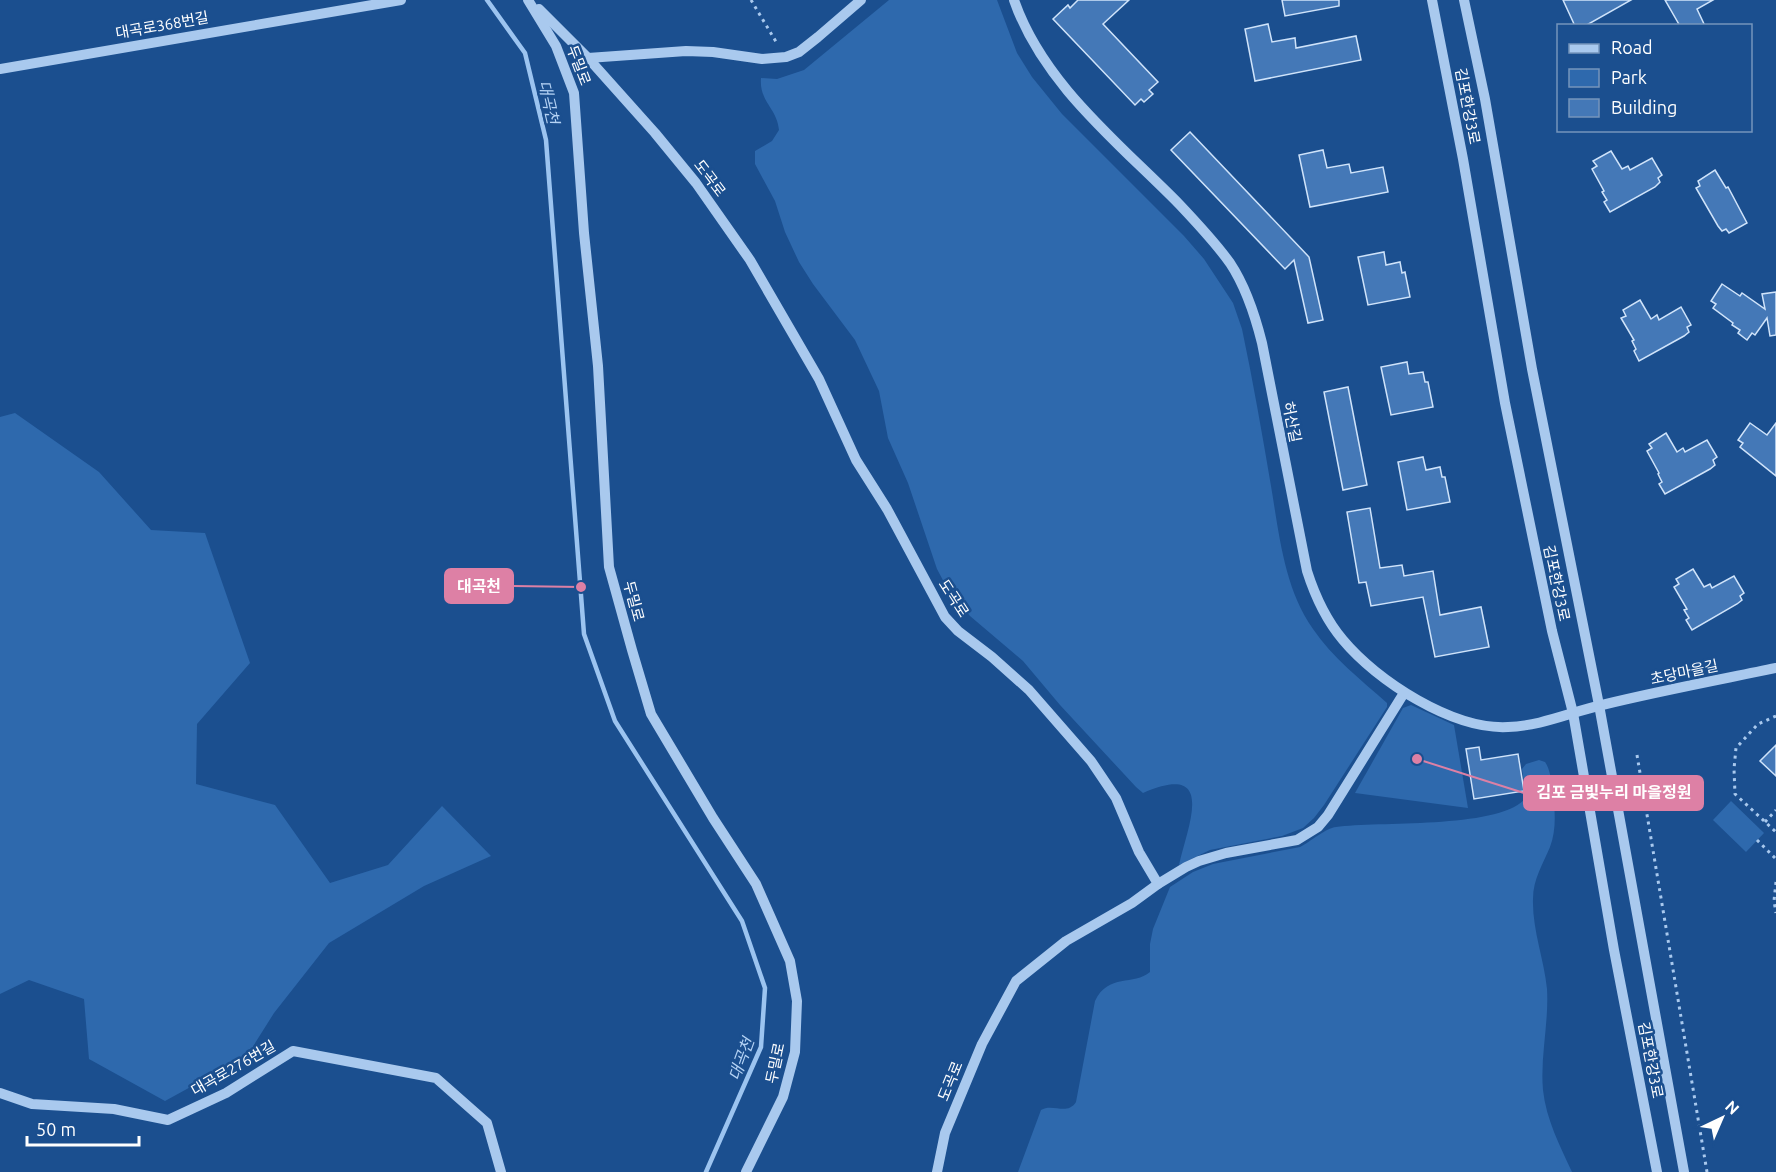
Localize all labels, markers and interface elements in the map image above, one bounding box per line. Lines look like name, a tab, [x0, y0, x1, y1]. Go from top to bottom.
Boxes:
street label: 대곡로368번길	[114, 8, 210, 42]
legend	[1557, 24, 1752, 132]
text: Road	[1611, 37, 1653, 57]
street label: 두밀로	[564, 43, 594, 87]
street label: 김포한강3로	[1452, 66, 1484, 146]
text: Park	[1611, 67, 1647, 87]
water label: 대곡천	[535, 78, 563, 128]
text: Building	[1611, 97, 1677, 117]
street label: 도곡로	[691, 156, 729, 200]
street label: 허산길	[1280, 400, 1304, 444]
street label: 김포한강3로	[1541, 543, 1573, 623]
callout: 대곡천	[445, 569, 513, 603]
street label: 도곡로	[936, 576, 972, 620]
text: 대곡천	[457, 577, 501, 595]
street label: 두밀로	[620, 579, 648, 623]
street label: 초당마을길	[1648, 657, 1720, 687]
callout: 김포 금빛누리 마을정원	[1524, 776, 1703, 810]
text: 김포 금빛누리 마을정원	[1537, 783, 1691, 801]
street label: 김포한강3로	[1635, 1020, 1667, 1100]
water label: 대곡천	[725, 1033, 758, 1083]
street label: 대곡로276번길	[188, 1037, 278, 1099]
street label: 두밀로	[762, 1041, 788, 1085]
street label: 도곡로	[934, 1059, 966, 1103]
north arrow	[1692, 1088, 1752, 1148]
text: N	[1722, 1097, 1743, 1118]
scale bar	[27, 1109, 140, 1147]
text: 50 m	[36, 1119, 76, 1139]

